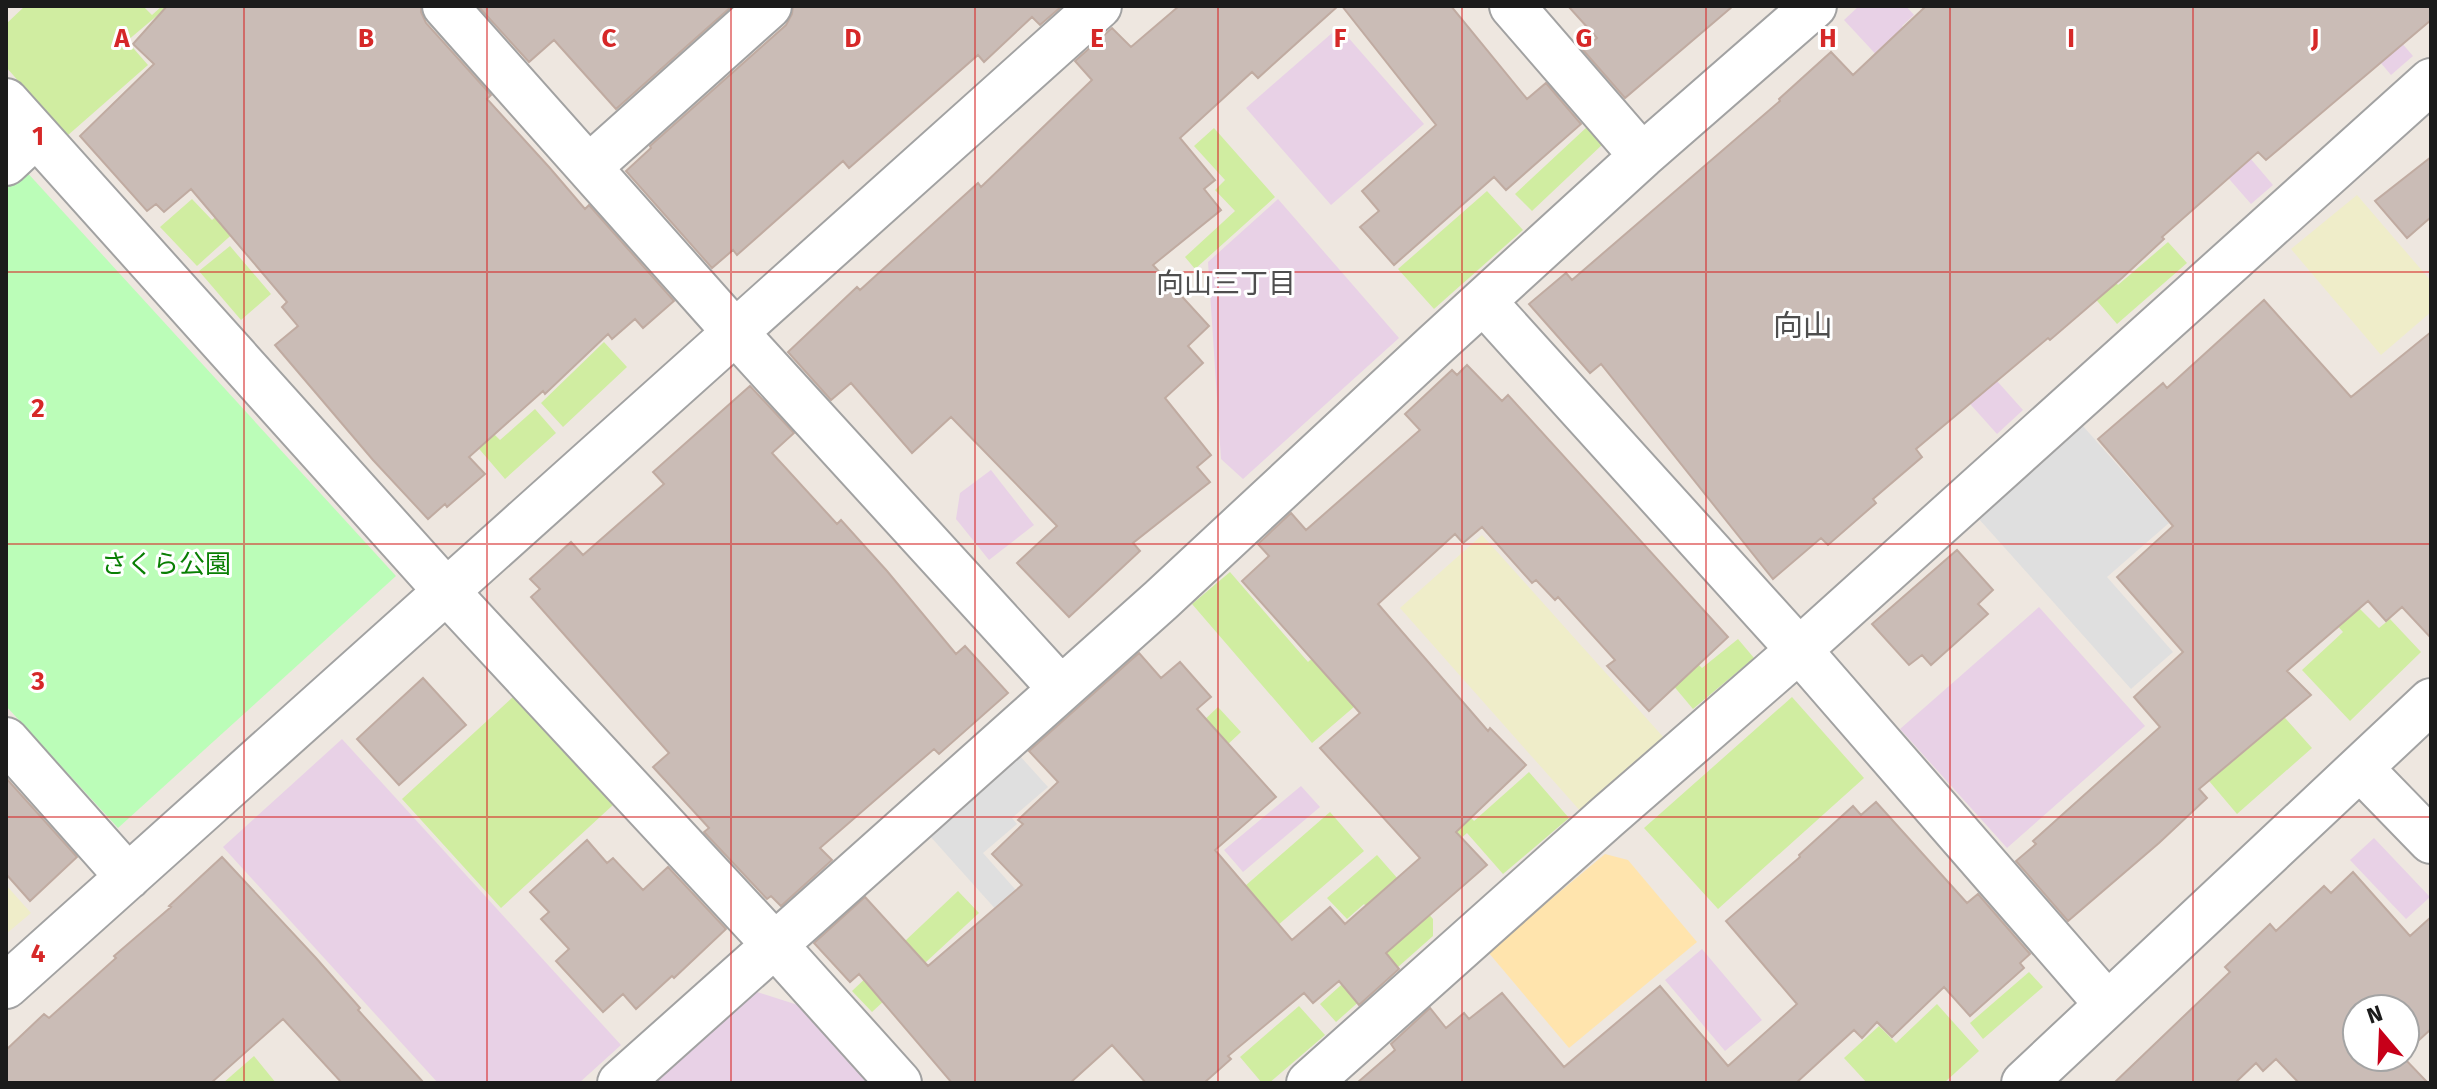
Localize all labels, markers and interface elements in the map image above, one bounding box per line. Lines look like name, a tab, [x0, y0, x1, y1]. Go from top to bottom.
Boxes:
text: A	[113, 23, 130, 54]
text: B	[358, 23, 374, 54]
text: C	[602, 23, 617, 54]
text: D	[845, 23, 862, 54]
text: E	[1090, 23, 1104, 54]
text: F	[1334, 23, 1347, 54]
text: G	[1576, 23, 1592, 54]
text: H	[1819, 23, 1837, 54]
text: I	[2067, 23, 2075, 54]
text: J	[2310, 23, 2319, 54]
text: 1	[32, 121, 44, 152]
district label: 向山三丁目	[1156, 267, 1296, 300]
district label: 向山	[1773, 308, 1833, 344]
text: 2	[31, 393, 45, 424]
park label: さくら公園	[101, 549, 231, 580]
text: 3	[30, 666, 45, 697]
text: 4	[31, 938, 46, 969]
north arrow	[2341, 993, 2421, 1073]
text: N	[2363, 999, 2386, 1030]

